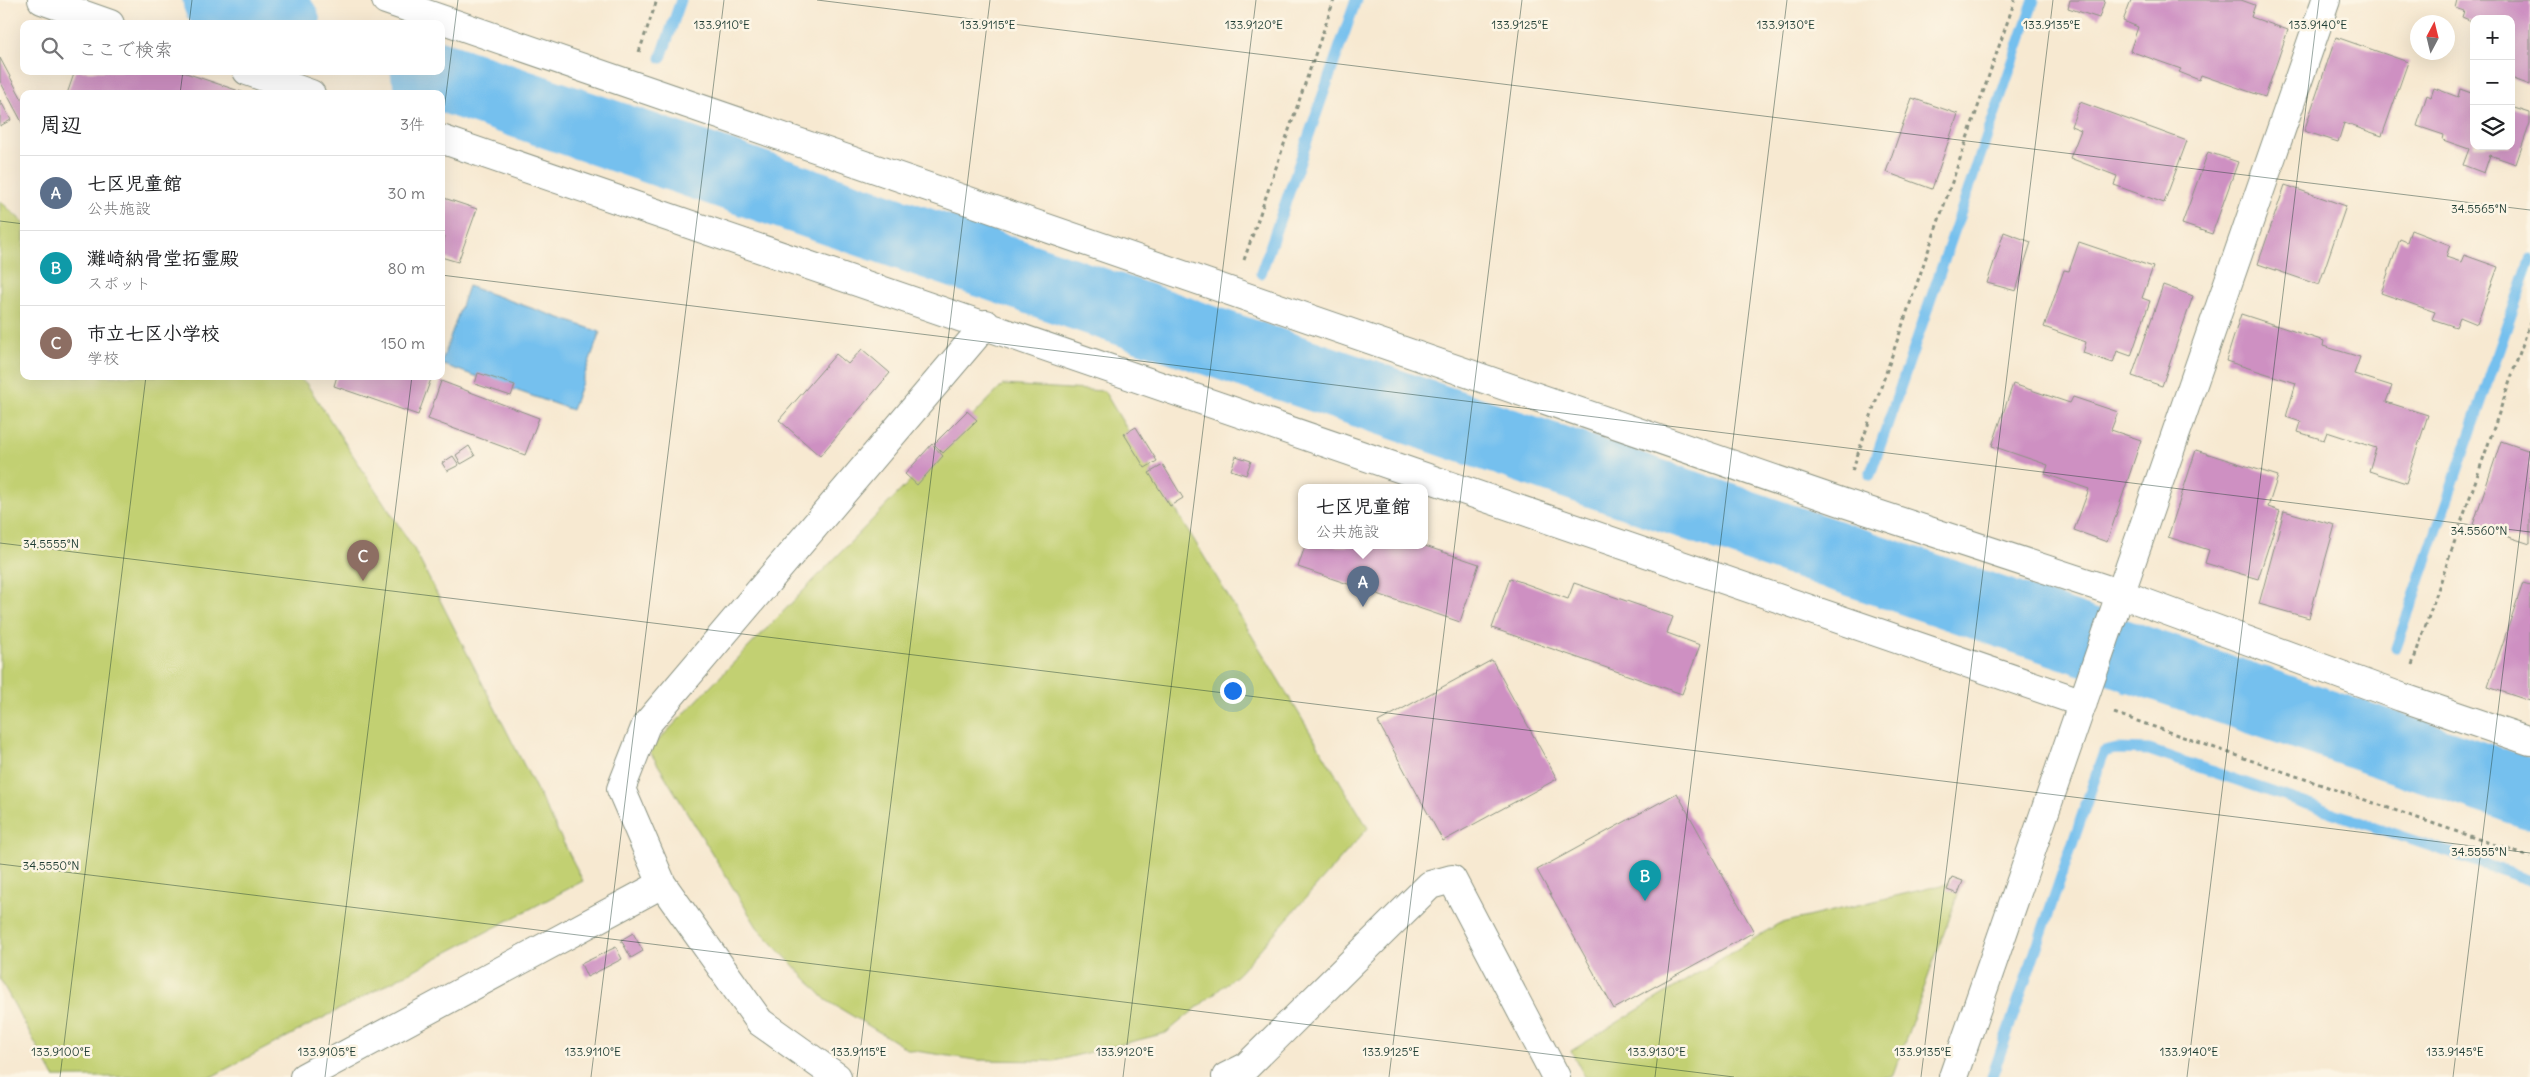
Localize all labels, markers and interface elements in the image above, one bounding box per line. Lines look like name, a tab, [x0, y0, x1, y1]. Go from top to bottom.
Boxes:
north arrow	[2410, 15, 2455, 60]
map controls	[2470, 15, 2515, 150]
button: +	[2470, 15, 2515, 60]
text: 133.9110°E	[694, 17, 750, 32]
text: 133.9115°E	[960, 17, 1016, 32]
text: 133.9120°E	[1225, 17, 1283, 32]
text: 133.9125°E	[1491, 17, 1549, 32]
text: 133.9130°E	[1757, 17, 1815, 32]
text: 133.9135°E	[2023, 17, 2081, 32]
text: 133.9140°E	[2289, 17, 2347, 32]
search box	[20, 20, 445, 75]
icon: search	[38, 34, 66, 62]
text: ここで検索	[78, 37, 173, 61]
button: −	[2470, 60, 2515, 105]
button: layers	[2470, 105, 2515, 150]
text: 周辺	[40, 111, 82, 138]
text: 3件	[400, 114, 425, 134]
text: 七区児童館	[87, 171, 182, 195]
text: A	[51, 183, 61, 203]
text: 30 m	[388, 183, 425, 203]
text: 公共施設	[87, 198, 151, 218]
text: 34.5565°N	[2451, 201, 2507, 216]
text: 灘崎納骨堂拓霊殿	[87, 246, 239, 270]
text: B	[51, 258, 61, 278]
text: 80 m	[387, 258, 425, 278]
text: スポット	[87, 273, 151, 293]
text: 市立七区小学校	[87, 321, 220, 345]
text: C	[51, 333, 61, 353]
text: 150 m	[381, 333, 425, 353]
text: 学校	[87, 348, 119, 368]
popup	[1298, 484, 1428, 549]
text: 七区児童館	[1315, 494, 1411, 518]
text: 公共施設	[1315, 521, 1380, 541]
text: 34.5560°N	[2450, 523, 2508, 538]
text: 34.5555°N	[23, 536, 79, 551]
pin: C	[347, 540, 379, 581]
pin: A	[1347, 566, 1379, 607]
your location	[1220, 678, 1246, 704]
text: 34.5555°N	[2451, 844, 2507, 859]
text: 34.5550°N	[22, 858, 80, 873]
pin: B	[1629, 860, 1661, 901]
text: 133.9100°E	[31, 1044, 91, 1059]
text: 133.9105°E	[298, 1044, 356, 1059]
text: 133.9110°E	[565, 1044, 621, 1059]
text: 133.9115°E	[831, 1044, 887, 1059]
text: 133.9120°E	[1096, 1044, 1154, 1059]
text: 133.9125°E	[1362, 1044, 1420, 1059]
text: 133.9130°E	[1628, 1044, 1686, 1059]
text: 133.9135°E	[1894, 1044, 1952, 1059]
text: 133.9140°E	[2160, 1044, 2218, 1059]
text: 133.9145°E	[2426, 1044, 2484, 1059]

